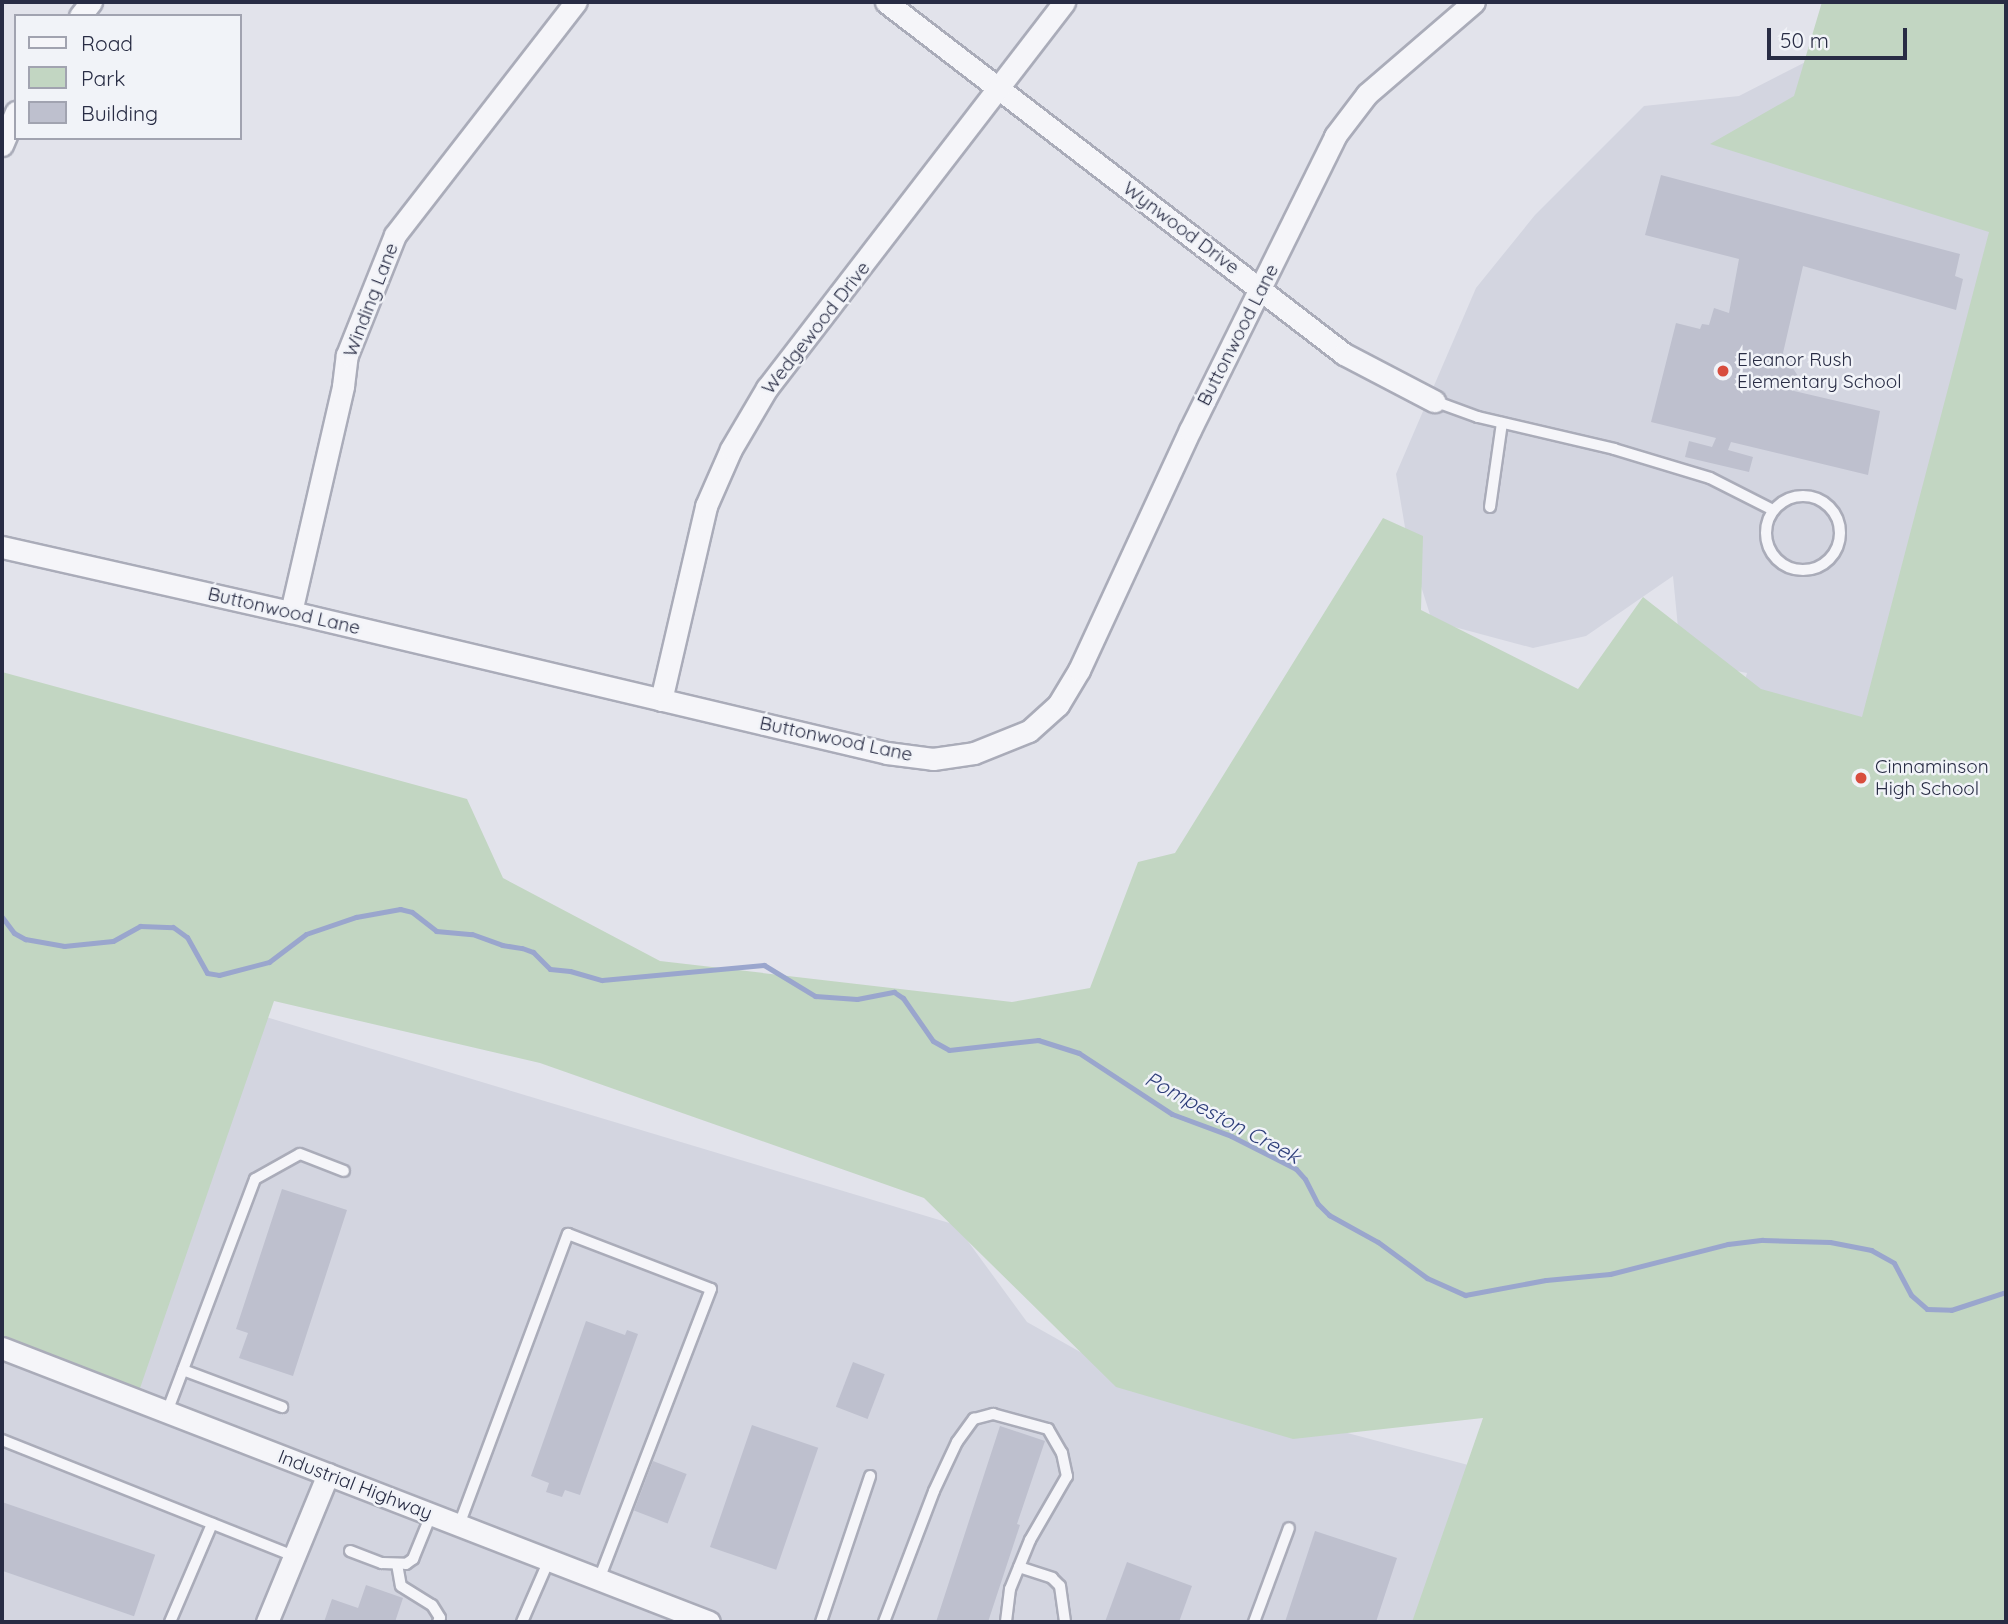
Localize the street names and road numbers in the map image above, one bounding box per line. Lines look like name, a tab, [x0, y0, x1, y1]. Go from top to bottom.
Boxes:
street label: Wynwood Drive	[1118, 177, 1244, 279]
street label: Winding Lane	[339, 240, 403, 360]
street label: Wedgewood Drive	[757, 257, 875, 399]
street label: Buttonwood Lane	[1192, 260, 1284, 410]
street label: Buttonwood Lane	[206, 582, 362, 640]
street label: Buttonwood Lane	[757, 712, 915, 766]
street label: Industrial Highway	[275, 1445, 435, 1525]

